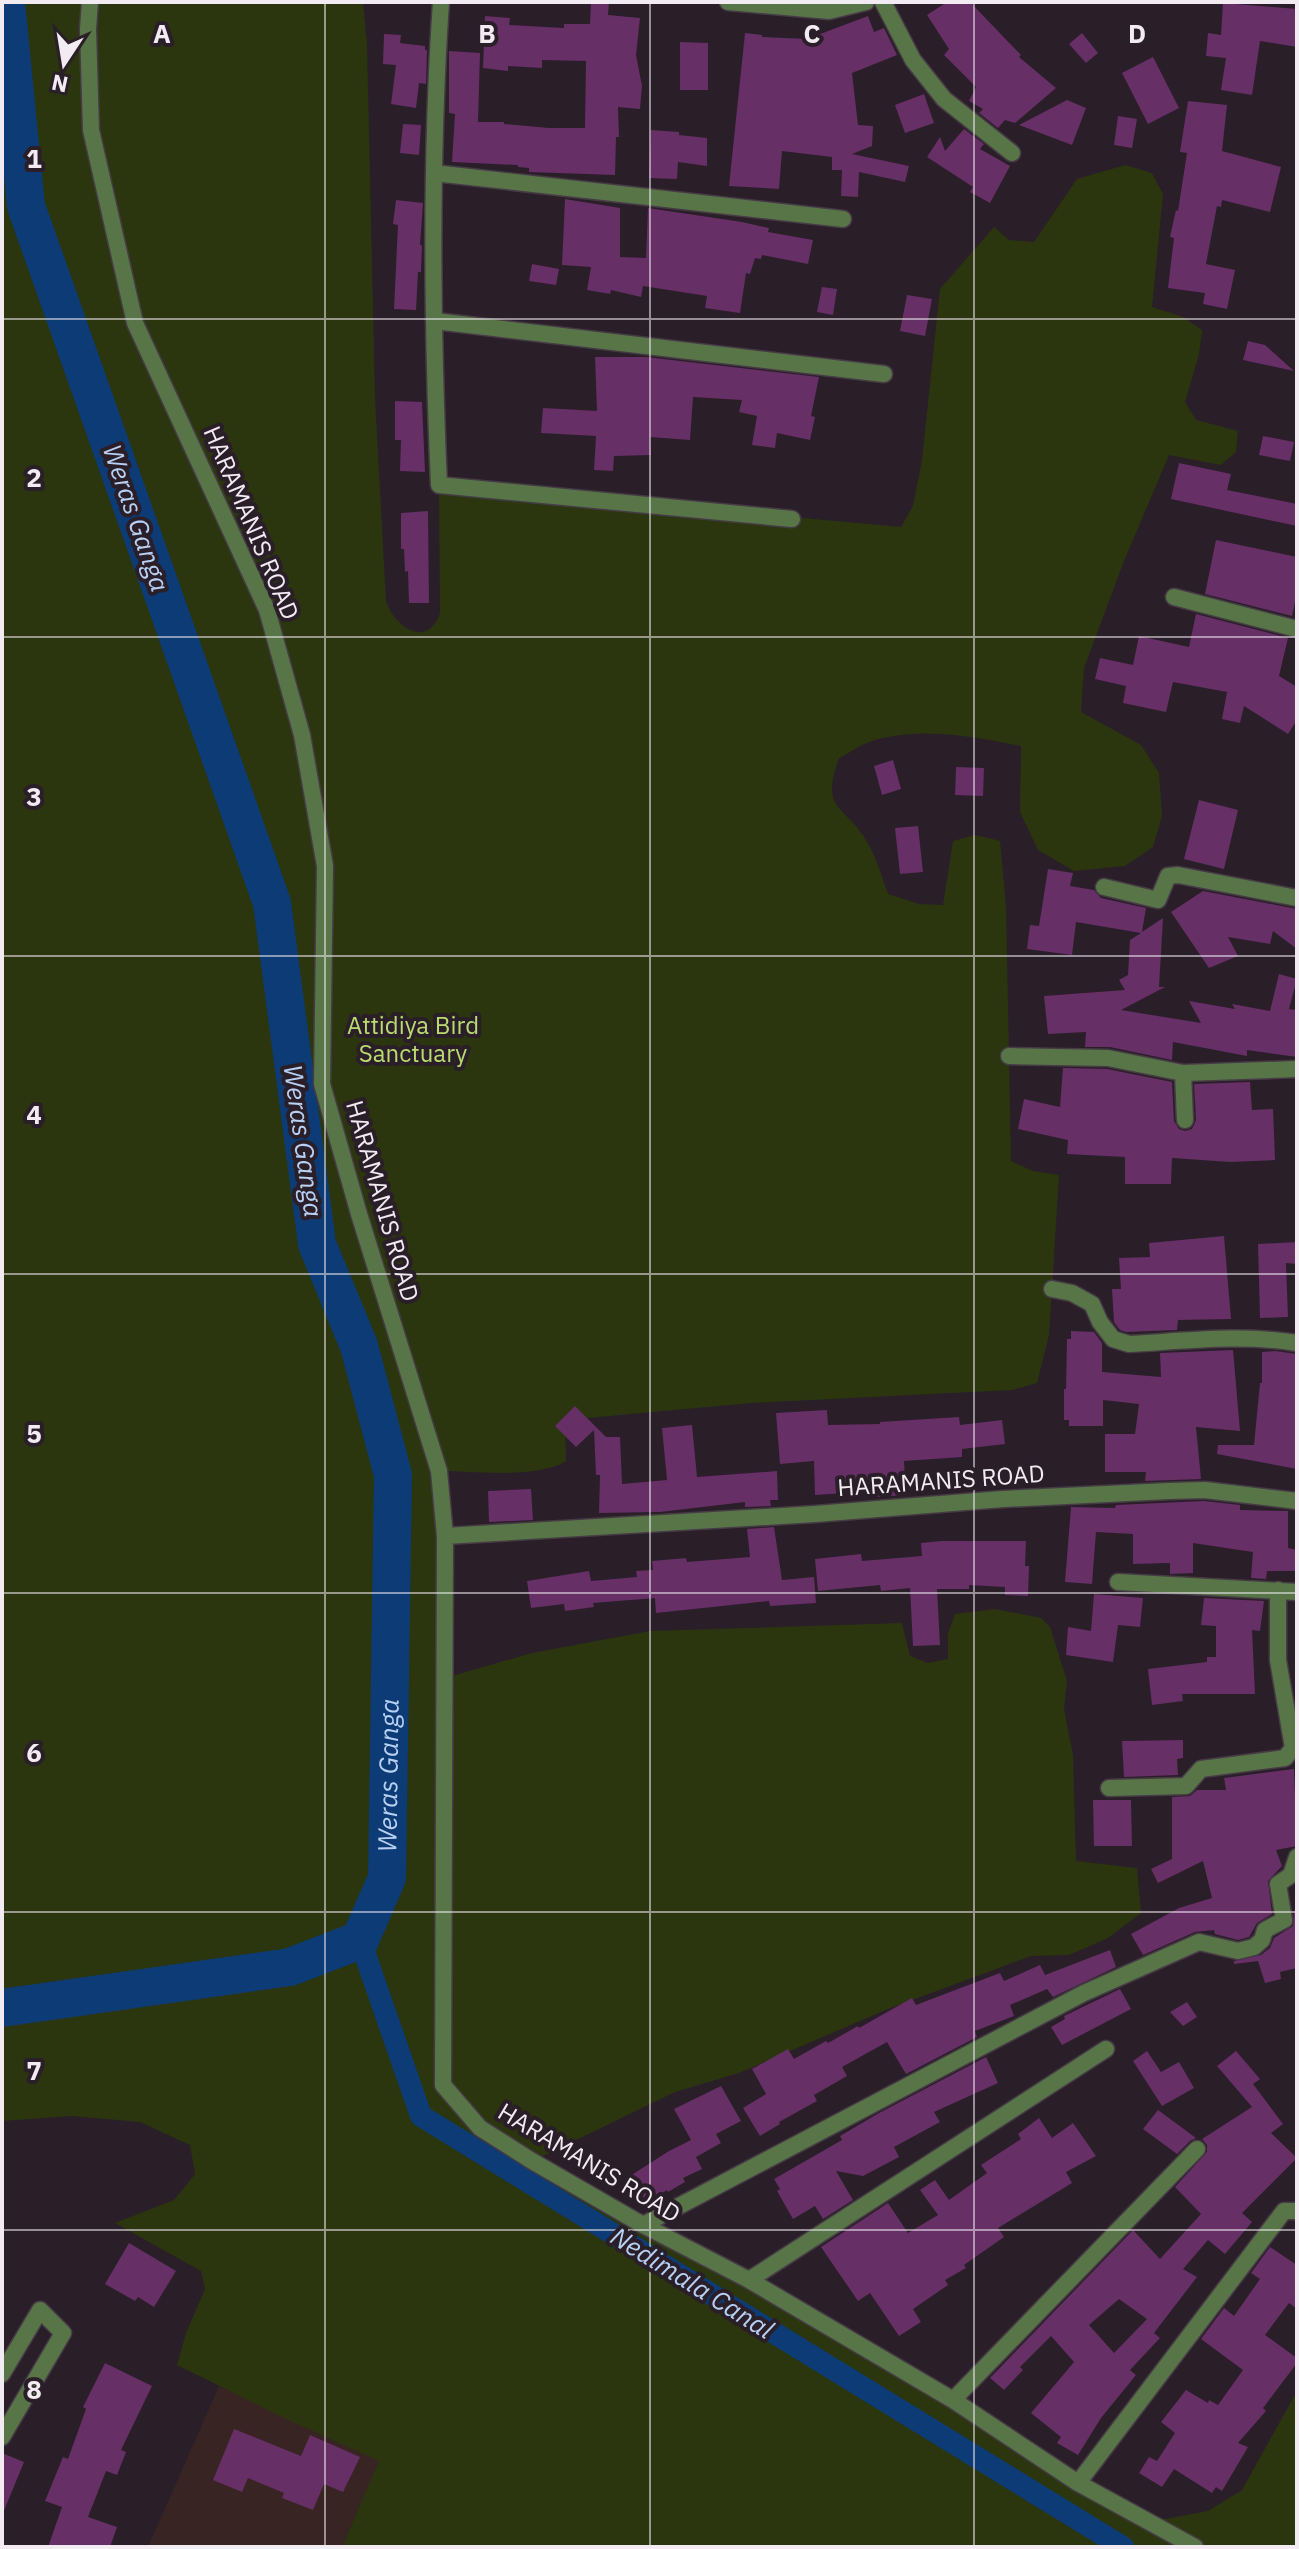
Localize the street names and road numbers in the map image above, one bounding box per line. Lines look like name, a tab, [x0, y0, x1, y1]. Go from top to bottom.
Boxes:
street label: HARAMANIS ROAD	[197, 421, 307, 624]
street label: HARAMANIS ROAD	[339, 1097, 427, 1305]
street label: HARAMANIS ROAD	[836, 1457, 1045, 1503]
street label: HARAMANIS ROAD	[492, 2095, 687, 2229]

